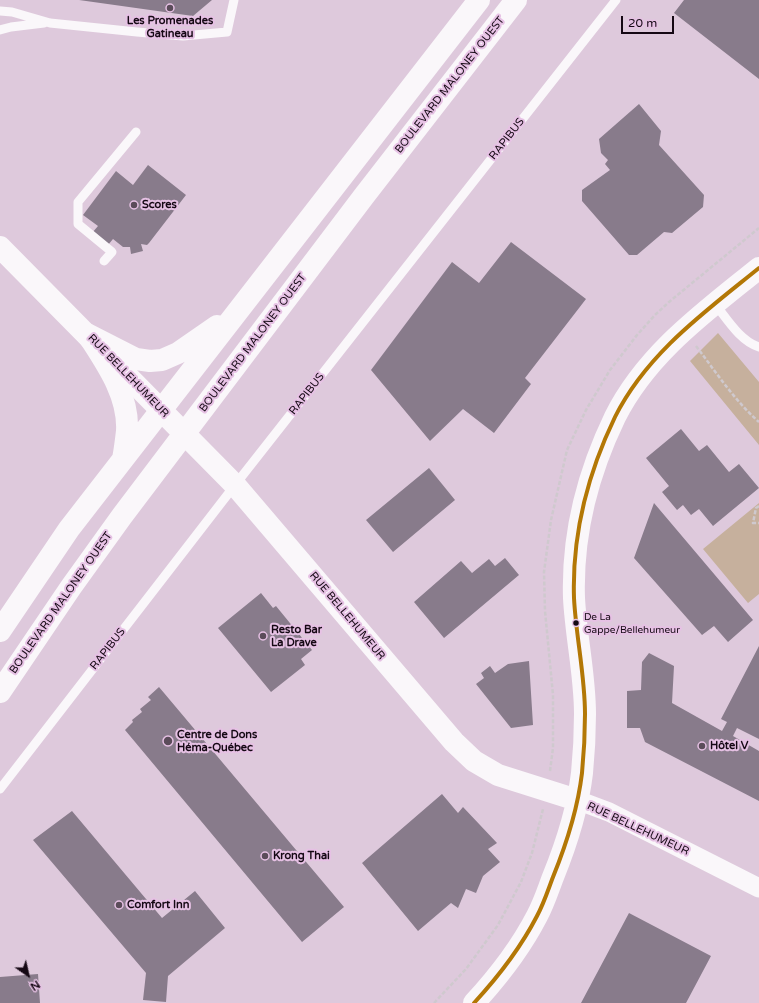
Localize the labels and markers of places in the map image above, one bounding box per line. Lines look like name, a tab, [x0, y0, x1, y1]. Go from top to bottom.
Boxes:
marker: Les Promenades Gatineau	[165, 3, 175, 13]
place label: Les Promenades Gatineau	[127, 14, 213, 40]
place label: Scores	[142, 198, 177, 212]
marker: Scores	[129, 200, 139, 210]
place label: De La Gappe/Bellehumeur	[584, 611, 680, 634]
marker: De La Gappe/Bellehumeur	[571, 618, 581, 628]
place label: Resto Bar La Drave	[271, 623, 322, 649]
marker: Resto Bar La Drave	[258, 631, 268, 641]
place label: Centre de Dons Héma-Québec	[177, 728, 257, 754]
marker: Centre de Dons Héma-Québec	[162, 735, 174, 747]
place label: Hôtel V	[710, 739, 748, 753]
marker: Hôtel V	[697, 741, 707, 751]
place label: Krong Thai	[273, 849, 330, 863]
marker: Krong Thai	[260, 851, 270, 861]
place label: Comfort Inn	[127, 898, 189, 912]
marker: Comfort Inn	[114, 900, 124, 910]

